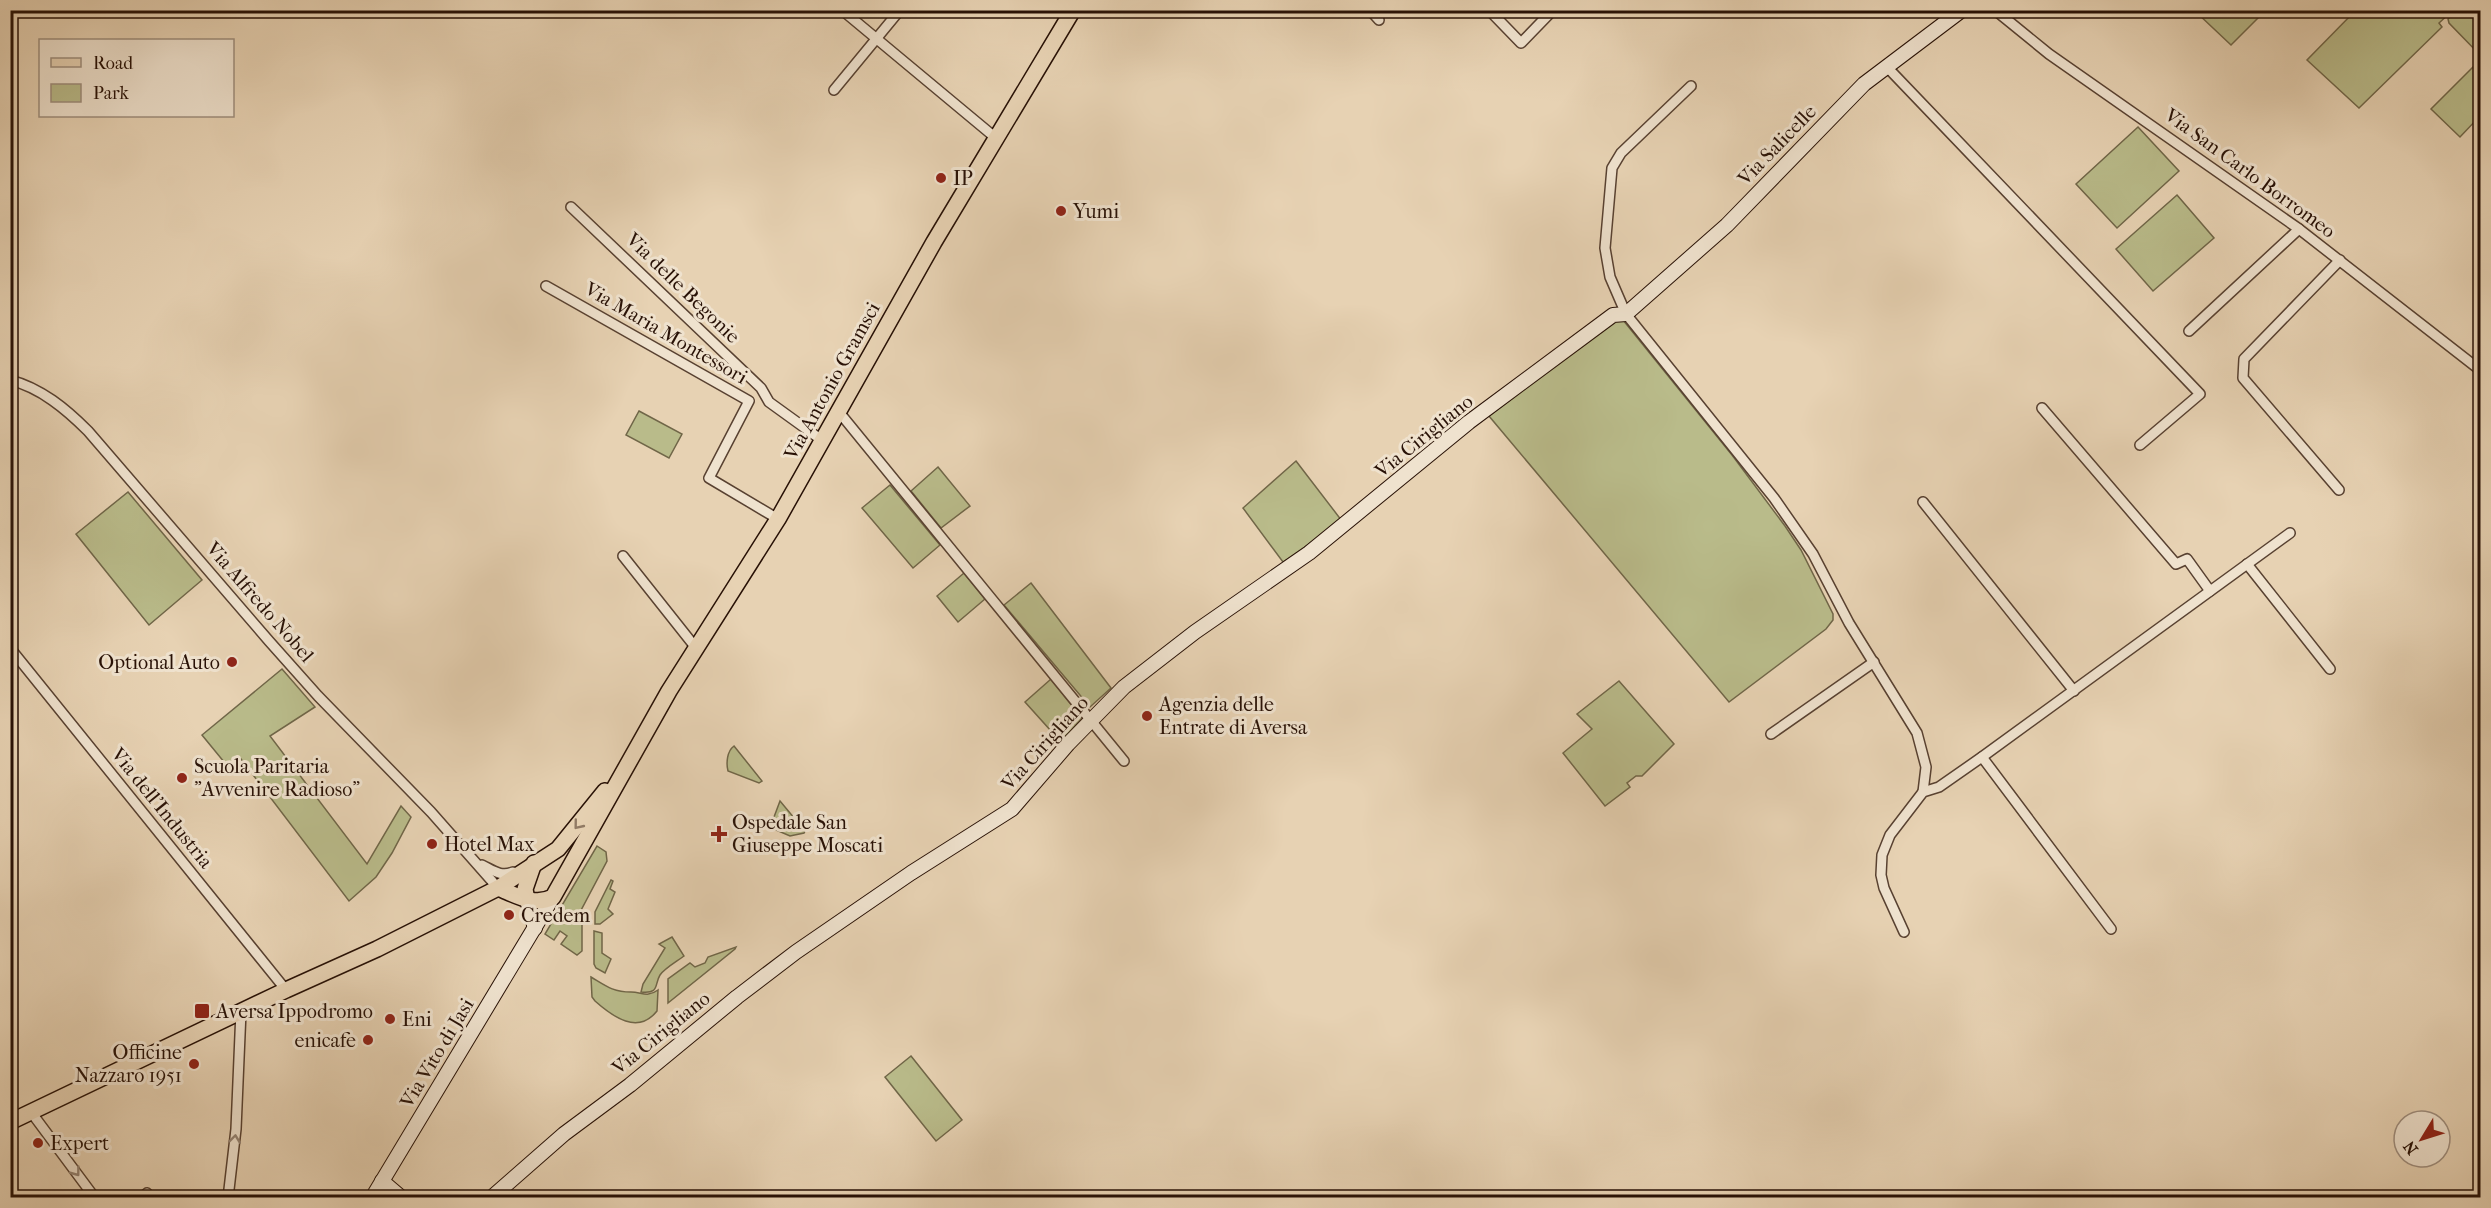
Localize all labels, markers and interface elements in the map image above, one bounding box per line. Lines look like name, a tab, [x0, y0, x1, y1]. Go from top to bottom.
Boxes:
legend	[39, 39, 234, 117]
text: Road	[93, 53, 133, 74]
text: Park	[93, 83, 130, 104]
street label: Via Salicelle	[1732, 100, 1821, 191]
street label: Via San Carlo Borromeo	[2159, 103, 2340, 243]
place label: IP	[953, 167, 973, 190]
marker: IP	[934, 171, 948, 185]
place label: Yumi	[1072, 200, 1119, 223]
marker: Yumi	[1054, 204, 1068, 218]
street label: Via delle Begonie	[621, 227, 745, 348]
street label: Via Maria Montessori	[580, 277, 751, 389]
street label: Via Antonio Gramsci	[779, 298, 885, 465]
street label: Via Cirigliano	[1370, 390, 1477, 483]
street label: Via Alfredo Nobel	[201, 536, 319, 667]
place label: Optional Auto	[98, 651, 220, 674]
marker: Optional Auto	[225, 655, 239, 669]
street label: Via Cirigliano	[996, 691, 1093, 796]
place label: Agenzia delle Entrate di Aversa	[1158, 693, 1308, 739]
marker: Agenzia delle Entrate di Aversa	[1140, 709, 1154, 723]
street label: Via dell'Industria	[106, 742, 218, 873]
place label: Scuola Paritaria "Avvenire Radioso"	[194, 755, 360, 801]
marker: Scuola Paritaria "Avvenire Radioso"	[175, 771, 189, 785]
place label: Ospedale San Giuseppe Moscati	[732, 811, 883, 857]
one-way arrow	[574, 818, 585, 829]
marker: Ospedale San Giuseppe Moscati	[710, 825, 728, 843]
place label: Hotel Max	[444, 833, 535, 856]
marker: Hotel Max	[425, 837, 439, 851]
place label: Credem	[521, 904, 590, 927]
marker: Credem	[502, 908, 516, 922]
street label: Via Cirigliano	[607, 987, 714, 1080]
street label: Via Vito di Jasi	[395, 994, 479, 1113]
place label: Aversa Ippodromo	[215, 1000, 373, 1023]
marker: Aversa Ippodromo	[193, 1002, 211, 1020]
place label: Eni	[402, 1008, 432, 1031]
marker: Eni	[383, 1012, 397, 1026]
place label: enicafe	[294, 1029, 356, 1052]
marker: enicafe	[361, 1033, 375, 1047]
place label: Officine Nazzaro 1951	[75, 1041, 182, 1087]
marker: Officine Nazzaro 1951	[187, 1057, 201, 1071]
north arrow	[2392, 1109, 2452, 1169]
place label: Expert	[50, 1132, 109, 1155]
one-way arrow	[228, 1135, 240, 1144]
marker: Expert	[31, 1136, 45, 1150]
text: N	[2399, 1137, 2422, 1159]
one-way arrow	[68, 1165, 79, 1176]

